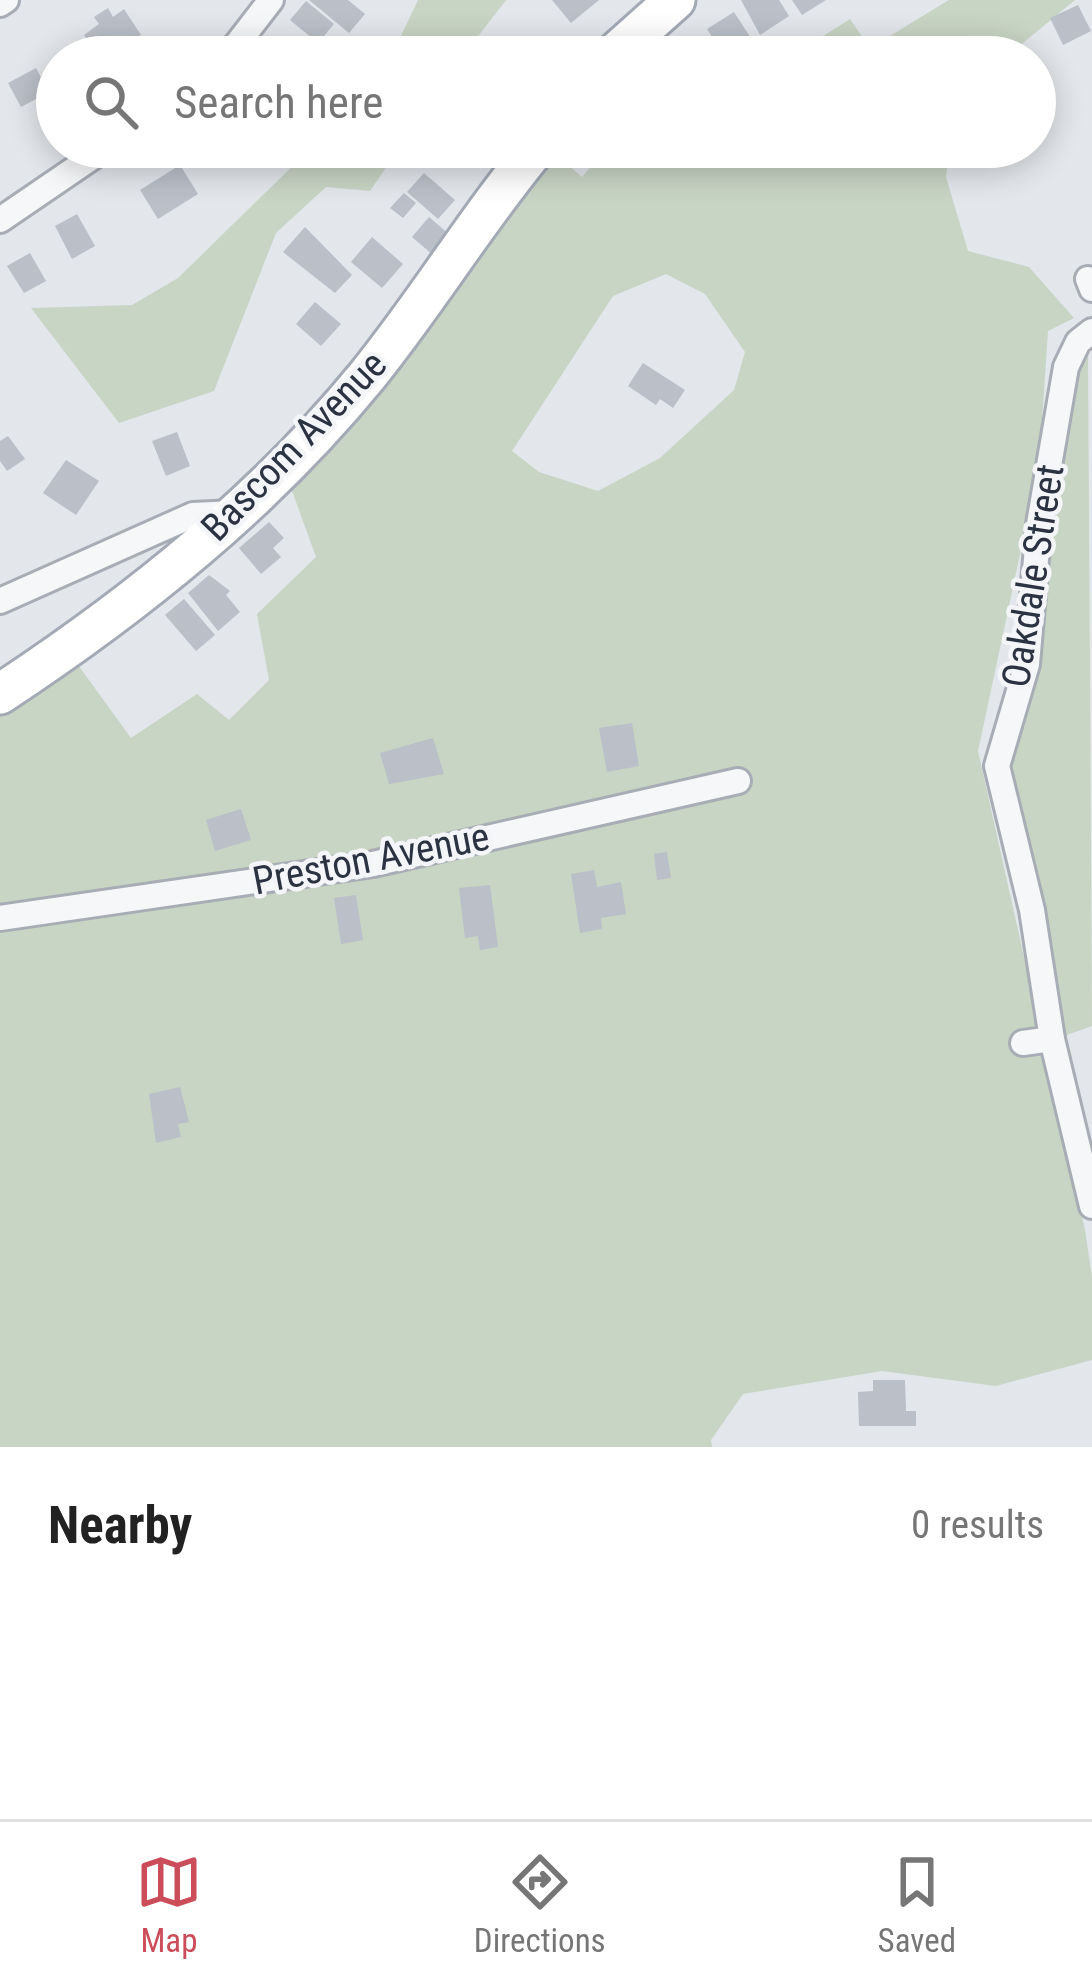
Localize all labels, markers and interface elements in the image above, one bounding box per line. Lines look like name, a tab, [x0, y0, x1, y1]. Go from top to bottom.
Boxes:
search box	[36, 36, 1056, 168]
icon: search	[78, 69, 144, 135]
text: Search here	[174, 76, 383, 129]
street label: Bascom Avenue	[192, 342, 396, 550]
street label: Oakdale Street	[993, 461, 1073, 691]
street label: Preston Avenue	[249, 814, 493, 904]
text: Nearby	[48, 1496, 192, 1555]
text: 0 results	[911, 1502, 1044, 1548]
tab: Map	[136, 1849, 202, 1960]
tab: Directions	[474, 1849, 606, 1960]
tab: Saved	[878, 1849, 956, 1960]

